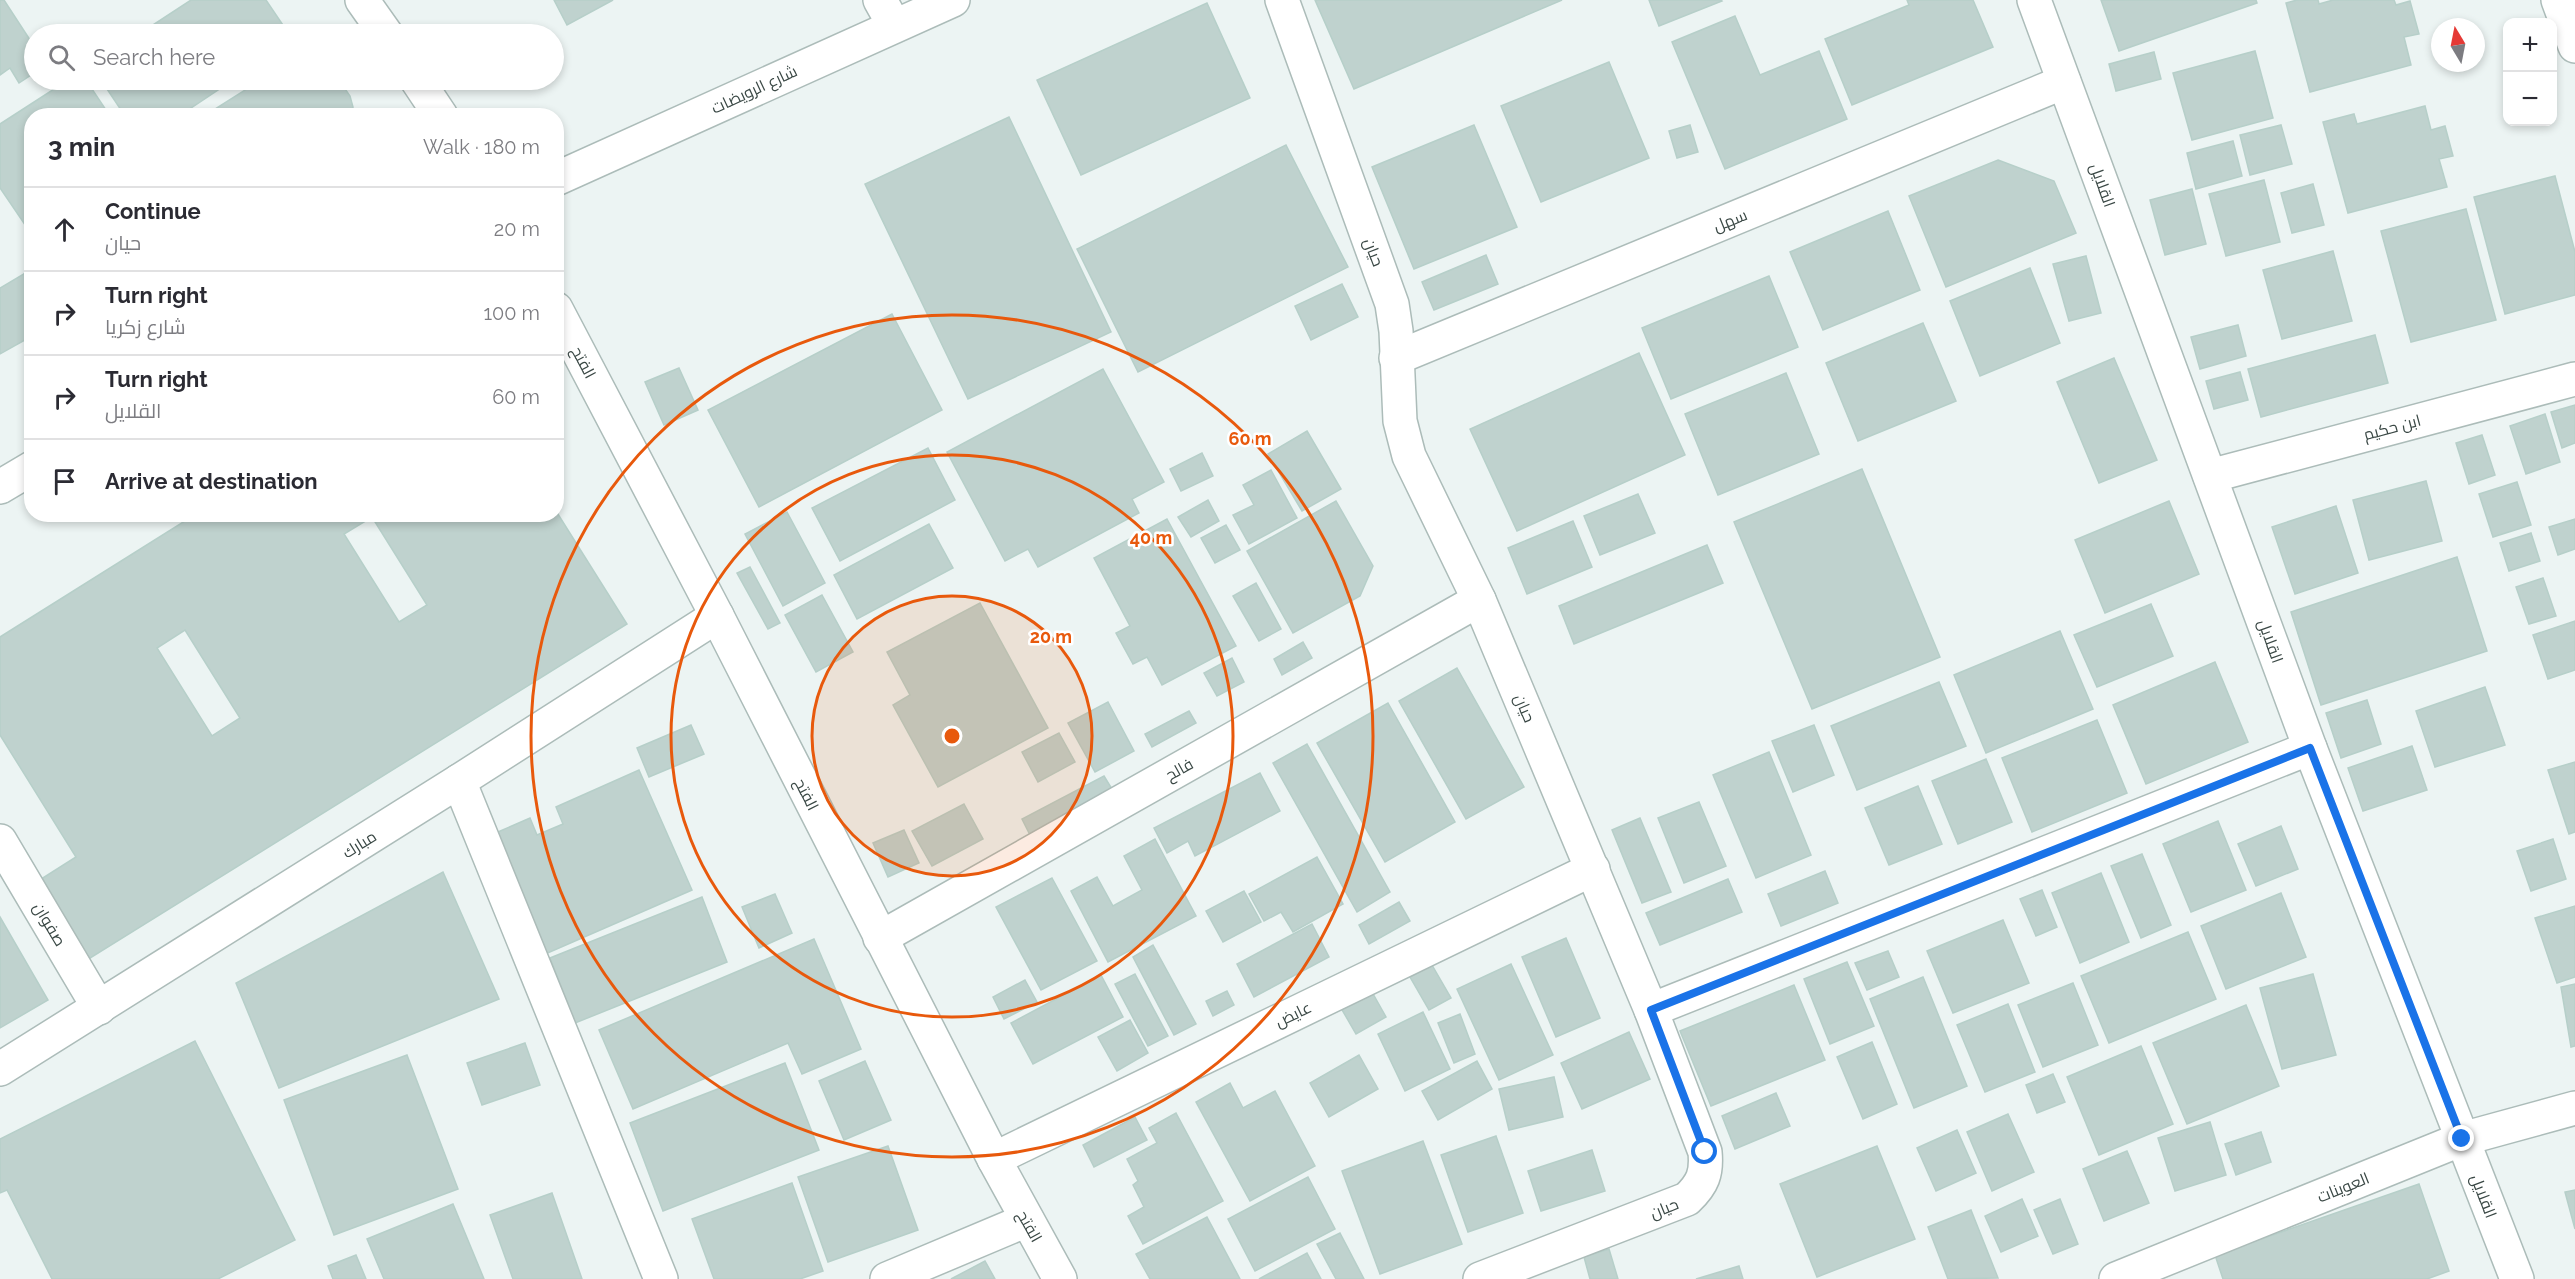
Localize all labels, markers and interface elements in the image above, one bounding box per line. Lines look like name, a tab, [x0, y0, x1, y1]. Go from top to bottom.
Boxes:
north arrow	[2431, 18, 2485, 72]
map controls	[2503, 18, 2557, 126]
button: +	[2503, 18, 2557, 72]
search box	[24, 24, 564, 90]
icon: search	[45, 41, 78, 74]
text: Search here	[93, 44, 215, 70]
street label: شارع الرويضات	[708, 61, 801, 119]
button: −	[2503, 72, 2557, 126]
text: 3 min	[48, 132, 115, 162]
text: Walk · 180 m	[423, 135, 540, 159]
street label: القلايل	[2085, 161, 2119, 210]
text: Continue	[105, 198, 201, 224]
street label: سهل	[1710, 205, 1750, 237]
icon: ahead	[48, 213, 81, 246]
text: 20 m	[494, 217, 540, 241]
text: حيان	[105, 231, 141, 255]
street label: حيان	[1359, 235, 1388, 269]
text: Turn right	[105, 282, 208, 308]
icon: right	[48, 297, 81, 330]
text: 100 m	[483, 301, 540, 325]
text: شارع زكريا	[105, 315, 185, 339]
street label: الفتح	[565, 343, 600, 383]
text: Turn right	[105, 366, 208, 392]
icon: right	[48, 381, 81, 414]
text: 60 m	[492, 385, 540, 409]
text: القلايل	[105, 399, 161, 423]
street label: ابن حكيم	[2361, 411, 2423, 446]
text: 60 m	[1228, 428, 1272, 449]
icon: arrive	[48, 465, 81, 498]
text: Arrive at destination	[105, 468, 318, 494]
text: 40 m	[1130, 527, 1172, 548]
street label: القلايل	[2253, 617, 2287, 666]
text: 20 m	[1030, 626, 1072, 647]
street label: حيان	[1509, 691, 1539, 726]
centre of rings	[942, 726, 962, 746]
street label: فالح	[1162, 754, 1197, 786]
street label: الفتح	[789, 775, 823, 814]
street label: مبارك	[339, 827, 380, 862]
street label: صفوان	[28, 899, 70, 950]
street label: عايض	[1272, 998, 1315, 1032]
route end	[2448, 1125, 2474, 1151]
route start	[1691, 1138, 1717, 1164]
street label: العوينات	[2314, 1168, 2372, 1206]
street label: القلايل	[2466, 1172, 2500, 1221]
street label: حيان	[1647, 1194, 1682, 1224]
street label: الفتح	[1011, 1207, 1046, 1247]

